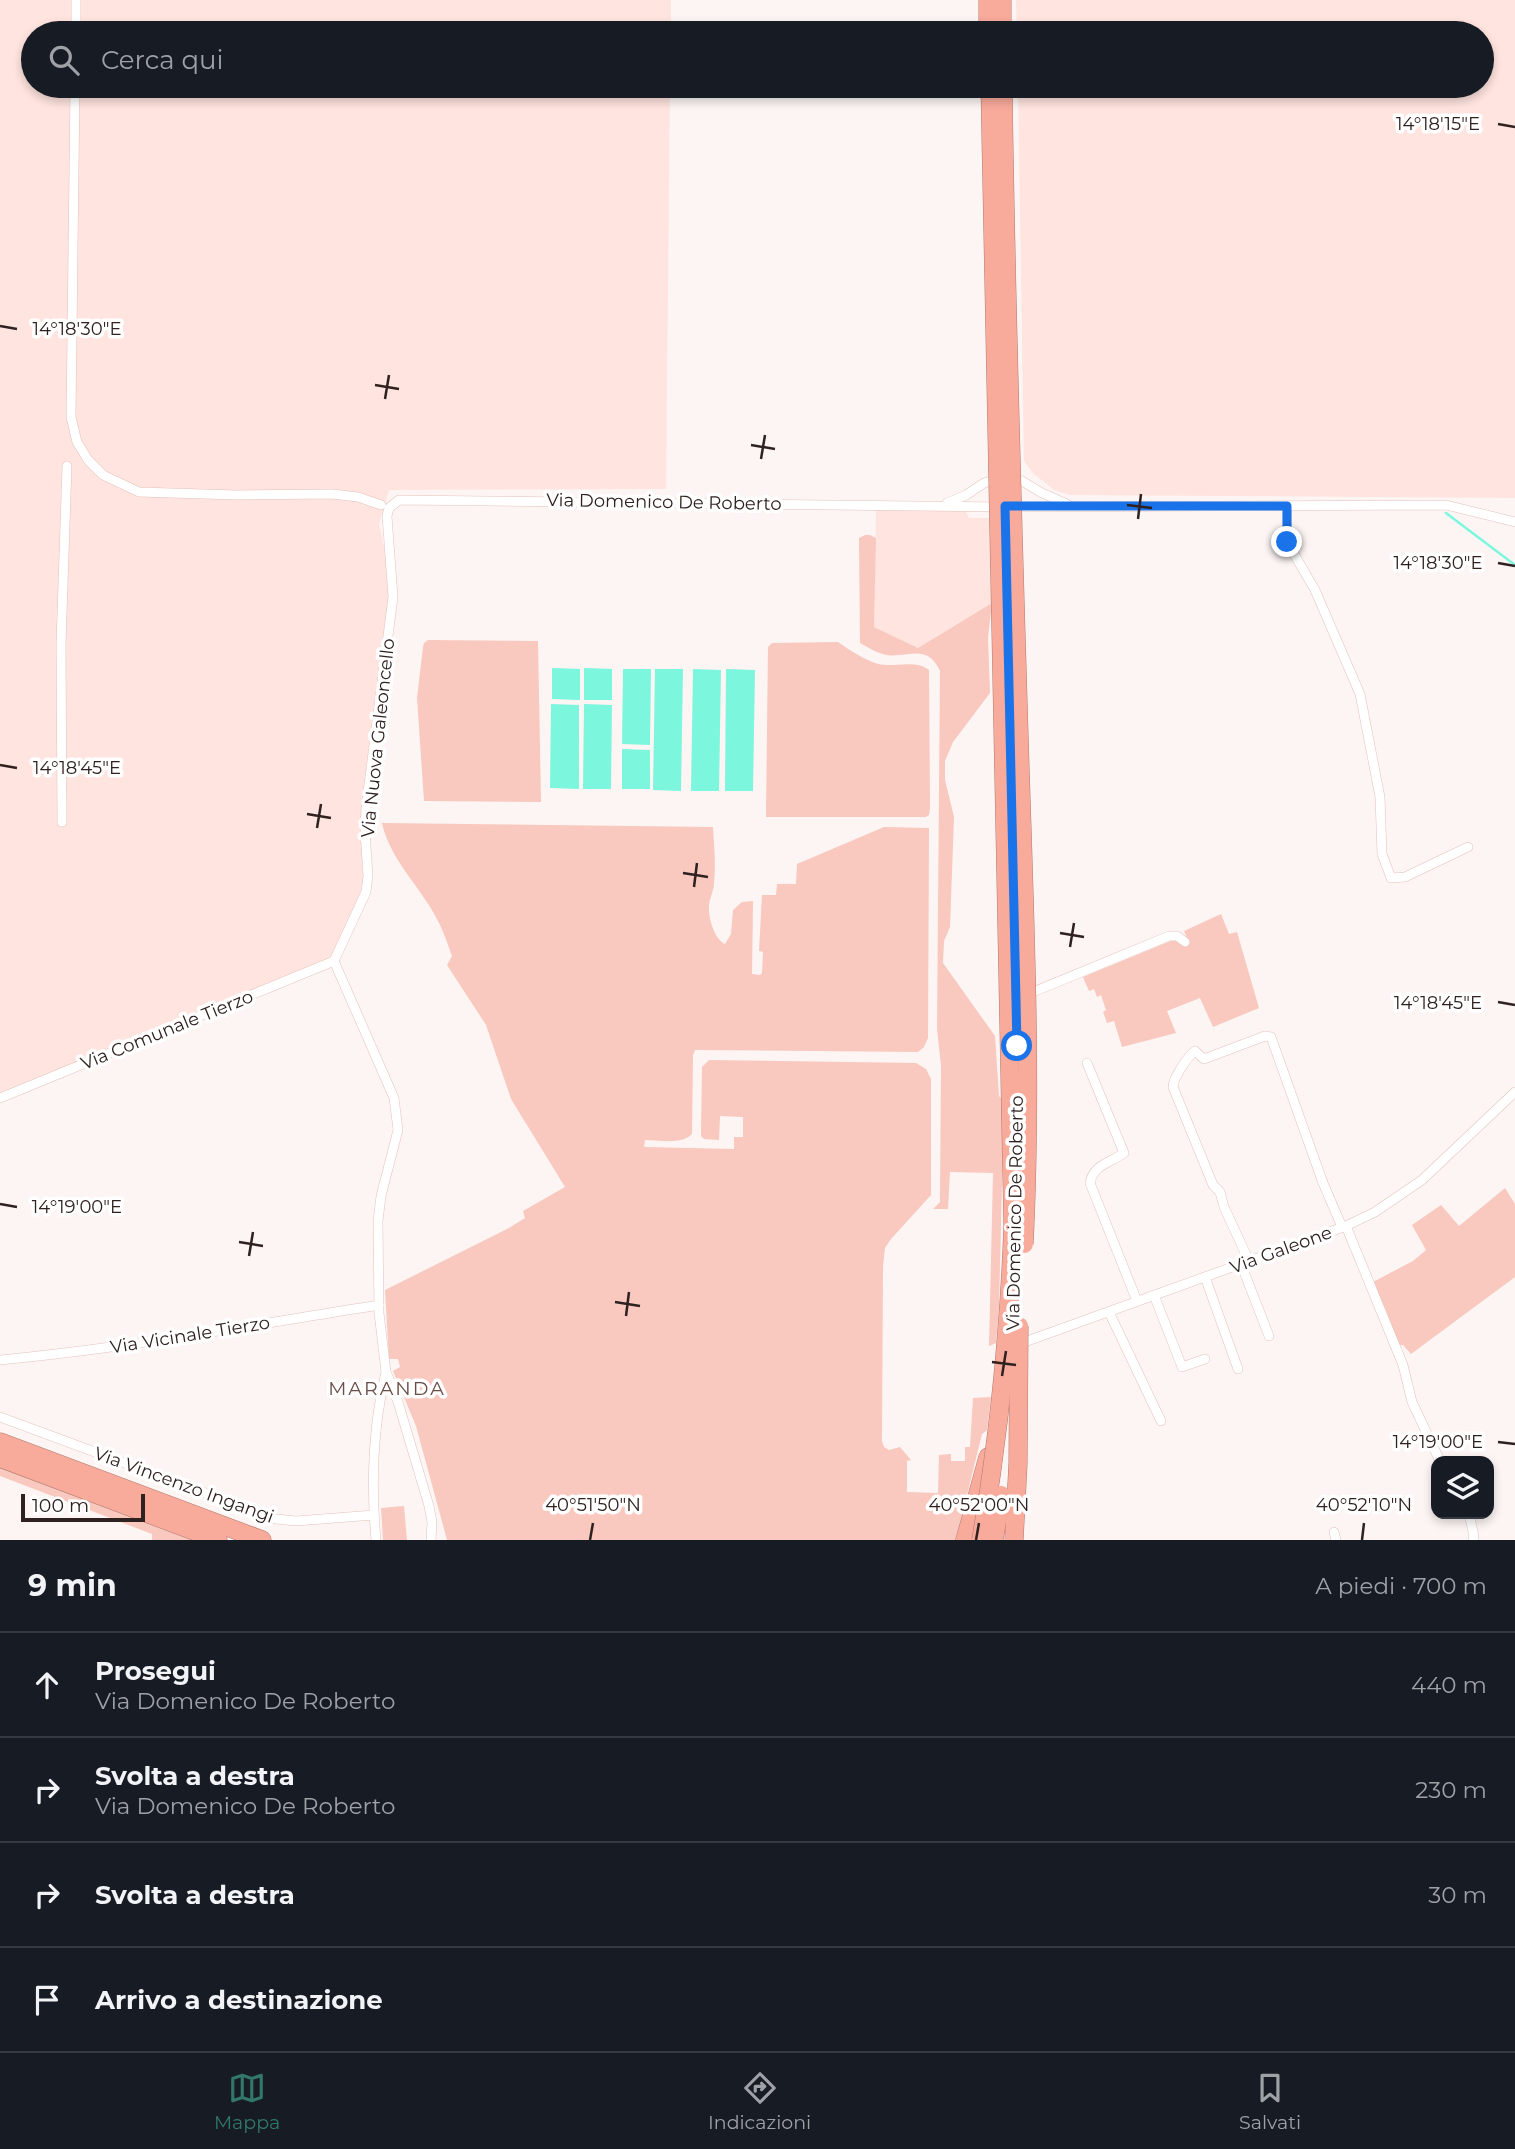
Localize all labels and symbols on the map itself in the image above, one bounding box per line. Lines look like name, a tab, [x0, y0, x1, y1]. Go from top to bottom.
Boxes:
text: 14°18'15"E	[1396, 113, 1480, 135]
text: 14°18'30"E	[32, 318, 122, 340]
street label: Via Domenico De Roberto	[546, 489, 782, 515]
route end	[1271, 526, 1302, 557]
text: 14°18'30"E	[1393, 552, 1483, 574]
street label: Via Nuova Galeoncello	[357, 637, 399, 839]
text: 14°18'45"E	[33, 757, 121, 779]
street label: Via Comunale Tierzo	[78, 985, 256, 1075]
text: 14°18'45"E	[1394, 992, 1482, 1014]
route start	[1001, 1030, 1032, 1061]
street label: Via Domenico De Roberto	[1002, 1095, 1028, 1331]
text: 14°19'00"E	[32, 1196, 122, 1218]
street label: Via Galeone	[1227, 1221, 1335, 1279]
street label: Via Vicinale Tierzo	[109, 1312, 271, 1358]
district label: MARANDA	[328, 1377, 446, 1400]
text: 14°19'00"E	[1393, 1431, 1483, 1453]
street label: Via Vincenzo Ingangi	[91, 1442, 277, 1528]
scale bar	[21, 1491, 145, 1523]
text: 40°51'50"N	[545, 1494, 641, 1516]
text: 40°52'00"N	[929, 1494, 1029, 1516]
text: 40°52'10"N	[1316, 1494, 1412, 1516]

